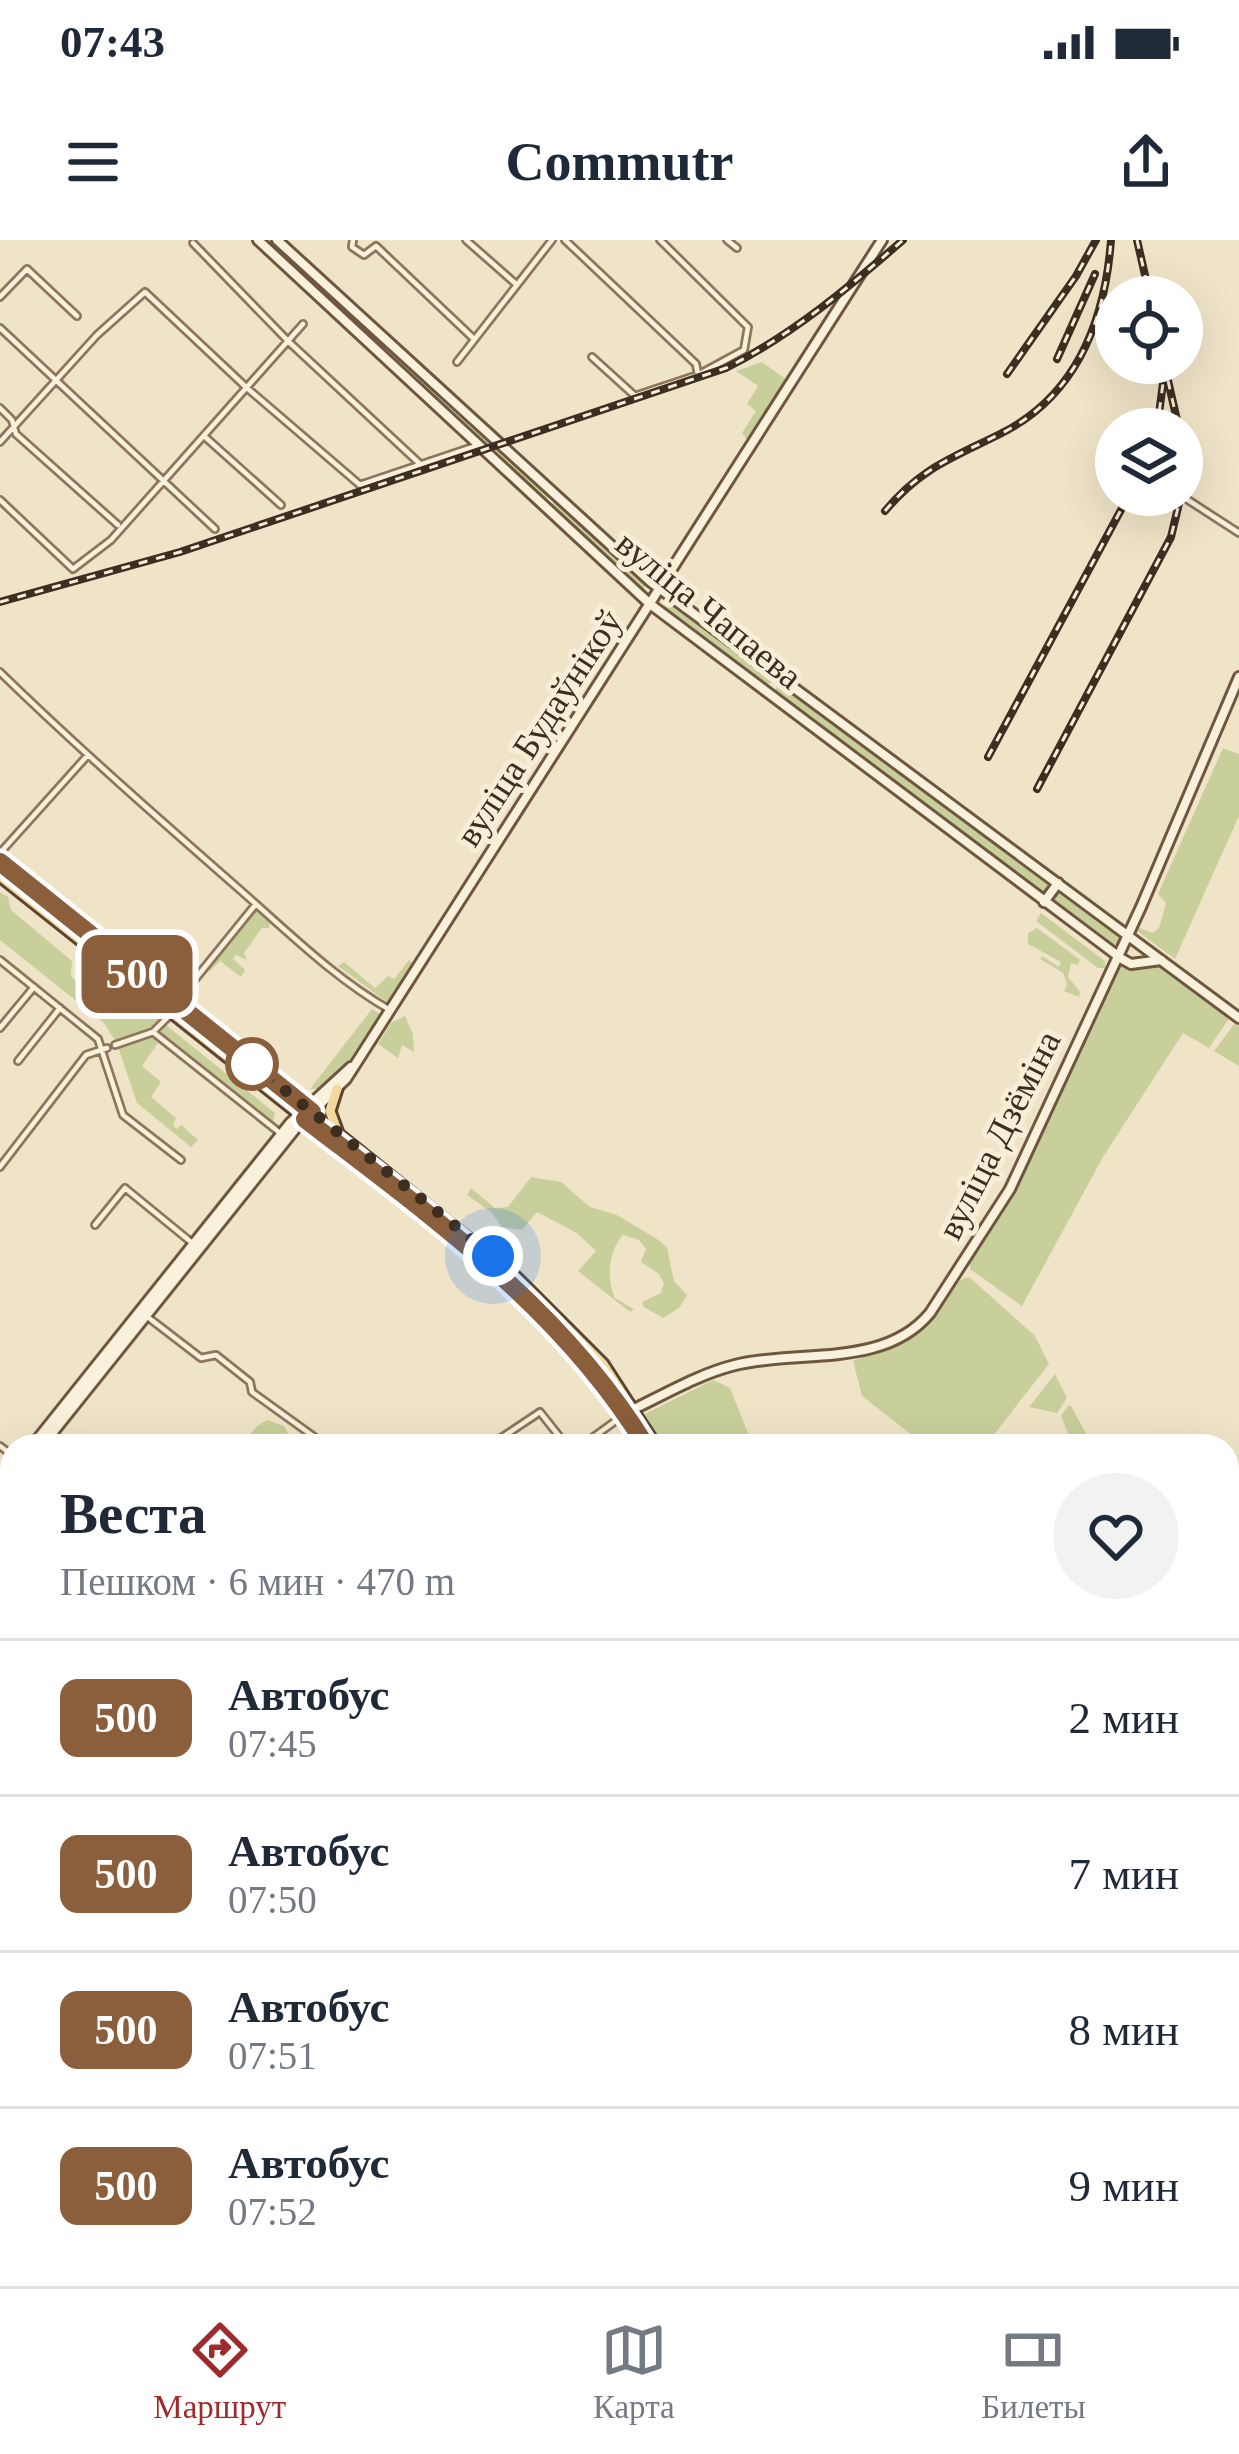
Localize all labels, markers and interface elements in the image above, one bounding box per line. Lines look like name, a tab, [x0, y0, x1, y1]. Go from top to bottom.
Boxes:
text: 07:43	[60, 17, 165, 67]
icon: menu	[60, 129, 126, 195]
icon: share	[1113, 129, 1179, 195]
text: Commutr	[506, 132, 733, 192]
map controls	[1095, 276, 1203, 516]
button: locate	[1095, 276, 1203, 384]
button: layers	[1095, 408, 1203, 516]
street label: вуліца Чапаева	[608, 523, 810, 697]
street label: вуліца Будаўнікоў	[448, 603, 630, 853]
line badge: 500	[68, 935, 206, 1013]
text: 500	[106, 951, 169, 997]
street label: вуліца Дзёміна	[929, 1024, 1069, 1246]
unlabelled marker	[227, 1039, 277, 1089]
your location	[463, 1226, 523, 1286]
button: heart	[1053, 1473, 1179, 1599]
text: Веста	[60, 1482, 207, 1545]
text: Пешком · 6 мин · 470 m	[60, 1560, 455, 1603]
text: Автобус	[228, 1670, 390, 1720]
text: 2 мин	[1069, 1693, 1179, 1743]
text: 500	[95, 1695, 158, 1741]
text: 07:45	[228, 1722, 317, 1765]
text: Автобус	[228, 1826, 390, 1876]
text: 7 мин	[1069, 1849, 1179, 1899]
text: 500	[95, 1851, 158, 1897]
text: 07:50	[228, 1878, 317, 1921]
text: Автобус	[228, 1982, 390, 2032]
text: 8 мин	[1069, 2005, 1179, 2055]
text: 500	[95, 2007, 158, 2053]
text: 07:51	[228, 2034, 317, 2077]
text: Автобус	[228, 2138, 390, 2188]
text: 9 мин	[1069, 2161, 1179, 2211]
text: 500	[95, 2163, 158, 2209]
text: 07:52	[228, 2190, 317, 2233]
tab: Маршрут	[153, 2317, 286, 2426]
tab: Карта	[593, 2317, 675, 2426]
tab: Билеты	[981, 2317, 1086, 2426]

